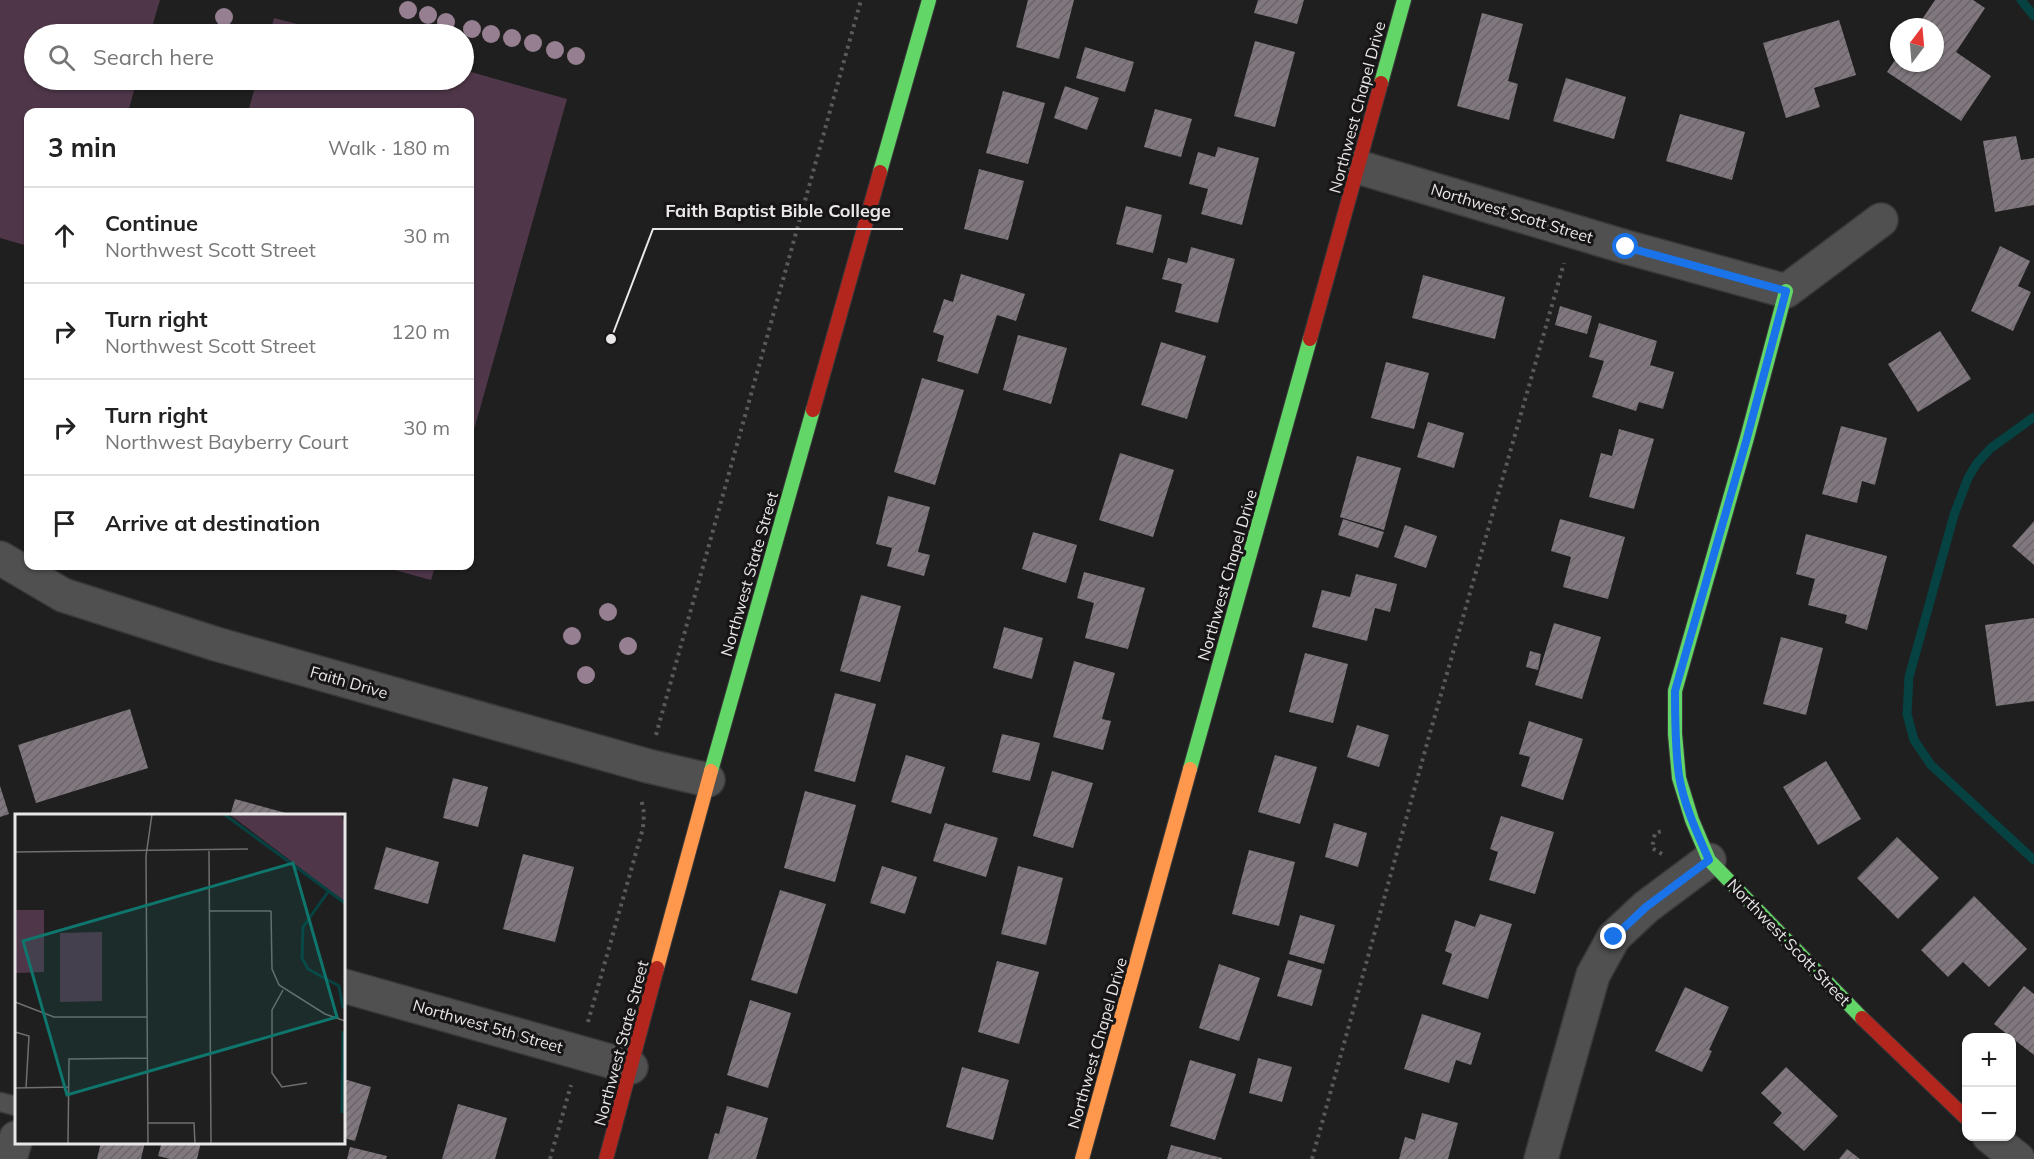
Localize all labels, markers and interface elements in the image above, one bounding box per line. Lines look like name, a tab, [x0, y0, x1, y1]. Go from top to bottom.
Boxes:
north arrow	[1890, 18, 1944, 72]
street label: Northwest Chapel Drive	[1324, 19, 1390, 195]
search box	[24, 24, 474, 90]
icon: search	[45, 41, 78, 74]
text: Search here	[93, 43, 214, 71]
text: 3 min	[48, 131, 117, 164]
text: Walk · 180 m	[328, 135, 450, 160]
street label: Northwest Scott Street	[1428, 179, 1596, 247]
callout: Faith Baptist Bible College	[653, 193, 903, 229]
text: Faith Baptist Bible College	[665, 199, 891, 222]
text: Continue	[105, 209, 198, 237]
icon: ahead	[48, 219, 81, 252]
text: 30 m	[403, 223, 450, 248]
route start	[1612, 233, 1638, 259]
text: Northwest Scott Street	[105, 237, 316, 262]
text: Turn right	[105, 305, 208, 333]
icon: right	[48, 315, 81, 348]
text: 120 m	[391, 319, 450, 344]
text: Northwest Scott Street	[105, 333, 316, 358]
text: Turn right	[105, 401, 208, 429]
icon: right	[48, 411, 81, 444]
text: 30 m	[403, 415, 450, 440]
text: Northwest Bayberry Court	[105, 429, 349, 454]
street label: Northwest Chapel Drive	[1193, 487, 1261, 663]
street label: Northwest State Street	[716, 489, 782, 659]
icon: arrive	[48, 507, 81, 540]
text: Arrive at destination	[105, 509, 320, 537]
street label: Faith Drive	[308, 661, 390, 703]
inset map	[15, 814, 345, 1144]
street label: Northwest Scott Street	[1723, 874, 1855, 1010]
route end	[1600, 923, 1626, 949]
street label: Northwest Chapel Drive	[1063, 955, 1131, 1131]
street label: Northwest State Street	[589, 958, 653, 1128]
street label: Northwest 5th Street	[411, 995, 566, 1057]
map controls	[1962, 1033, 2016, 1141]
button: +	[1962, 1033, 2016, 1087]
button: −	[1962, 1087, 2016, 1141]

